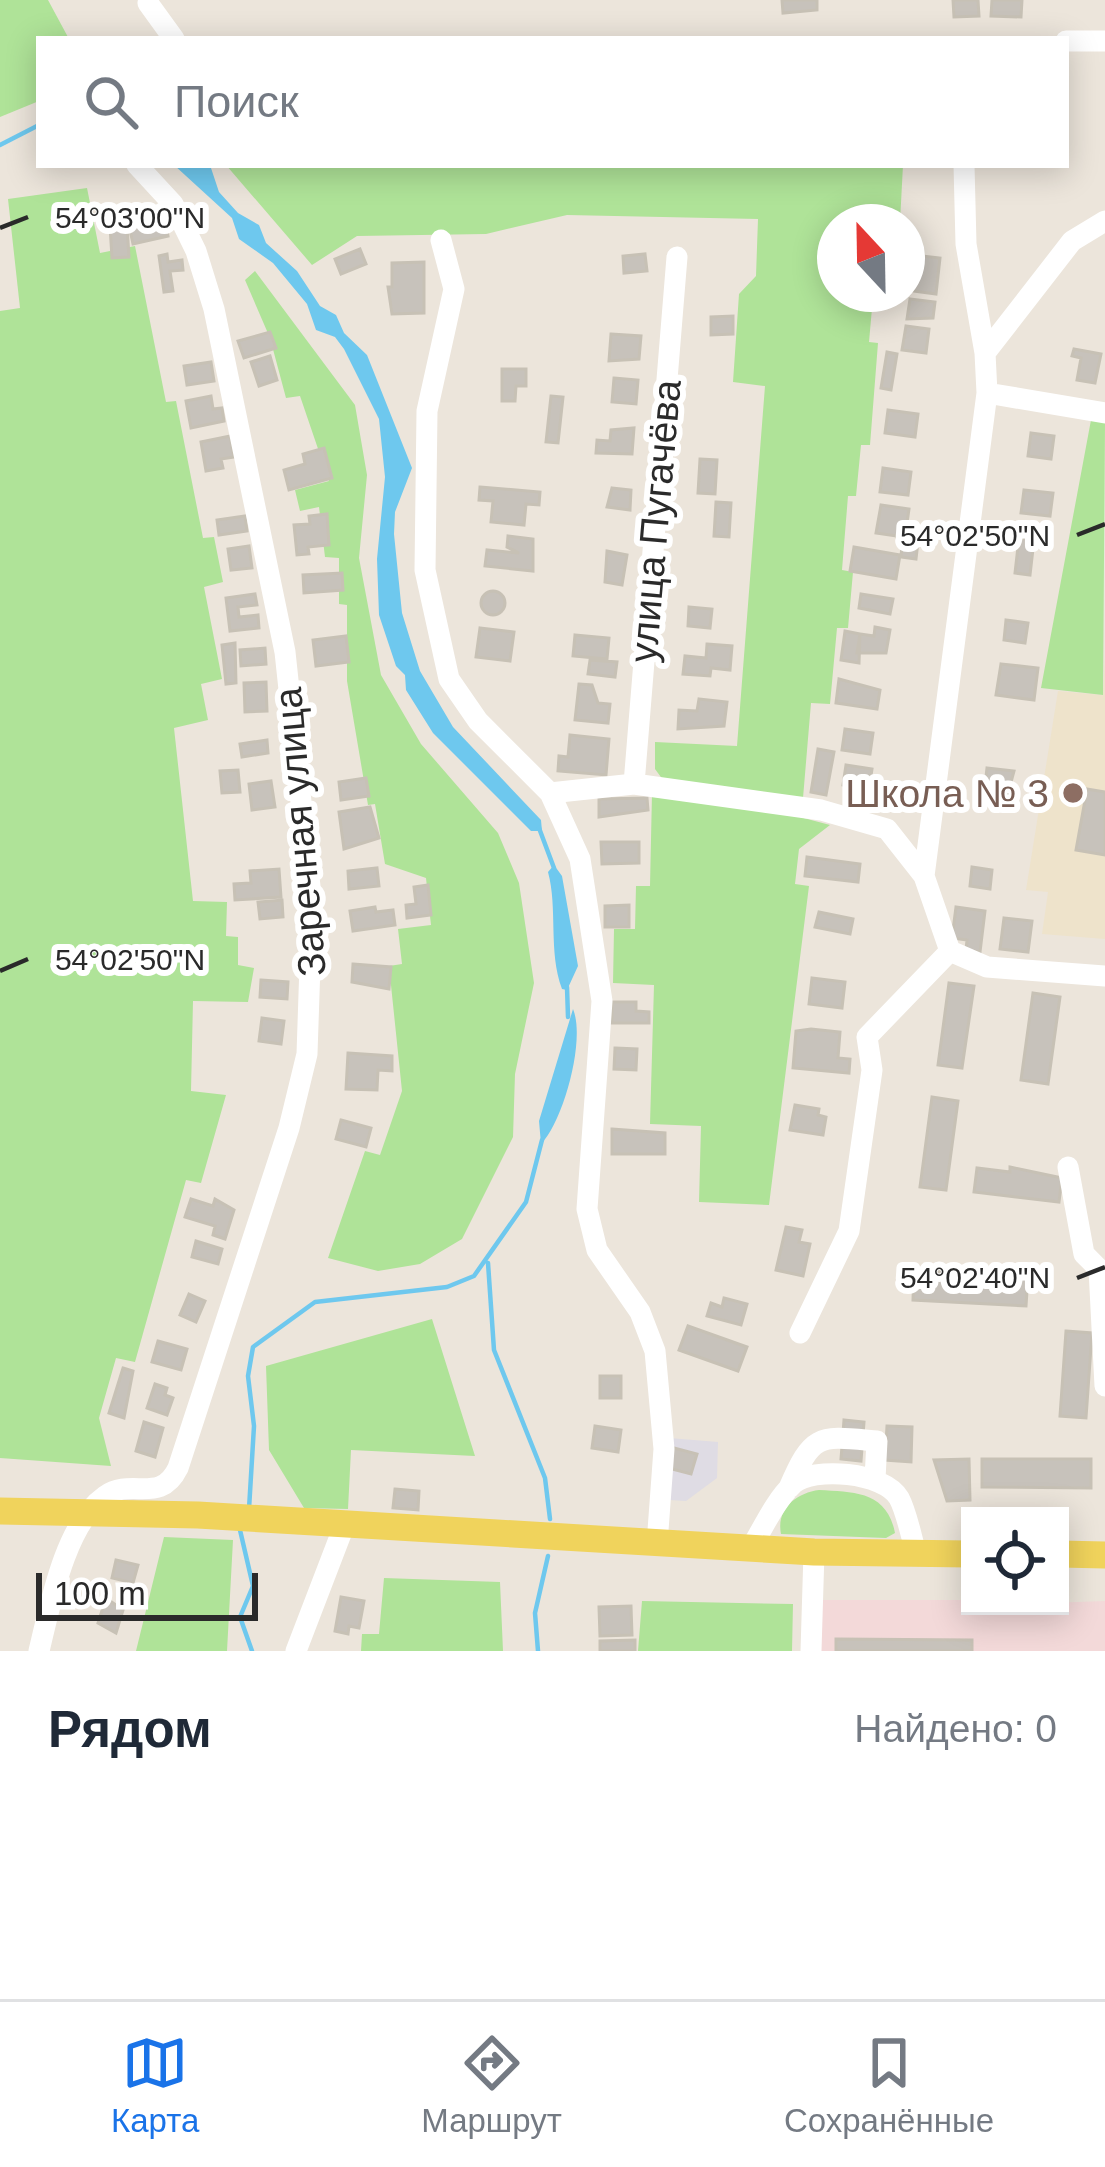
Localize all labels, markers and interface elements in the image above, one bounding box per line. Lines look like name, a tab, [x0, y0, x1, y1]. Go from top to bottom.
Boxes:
search box	[36, 36, 1069, 168]
icon: search	[78, 69, 144, 135]
text: Поиск	[174, 76, 299, 127]
text: 54°03'00"N	[55, 201, 205, 234]
north arrow	[817, 204, 925, 312]
street label: улица Пугачёва	[621, 377, 689, 664]
text: 54°02'50"N	[900, 519, 1050, 552]
street label: Заречная улица	[266, 685, 334, 978]
place label: Школа № 3	[845, 772, 1049, 815]
marker: Школа № 3	[1060, 780, 1086, 806]
text: 54°02'50"N	[55, 943, 205, 976]
text: 54°02'40"N	[900, 1261, 1050, 1294]
map controls	[961, 1507, 1069, 1615]
button: locate	[961, 1507, 1069, 1615]
scale bar	[36, 1567, 258, 1620]
text: 100 m	[54, 1575, 146, 1612]
text: Рядом	[48, 1701, 212, 1758]
text: Найдено: 0	[854, 1707, 1057, 1750]
tab: Карта	[111, 2030, 199, 2140]
tab: Маршрут	[421, 2030, 562, 2140]
tab: Сохранённые	[784, 2030, 994, 2140]

